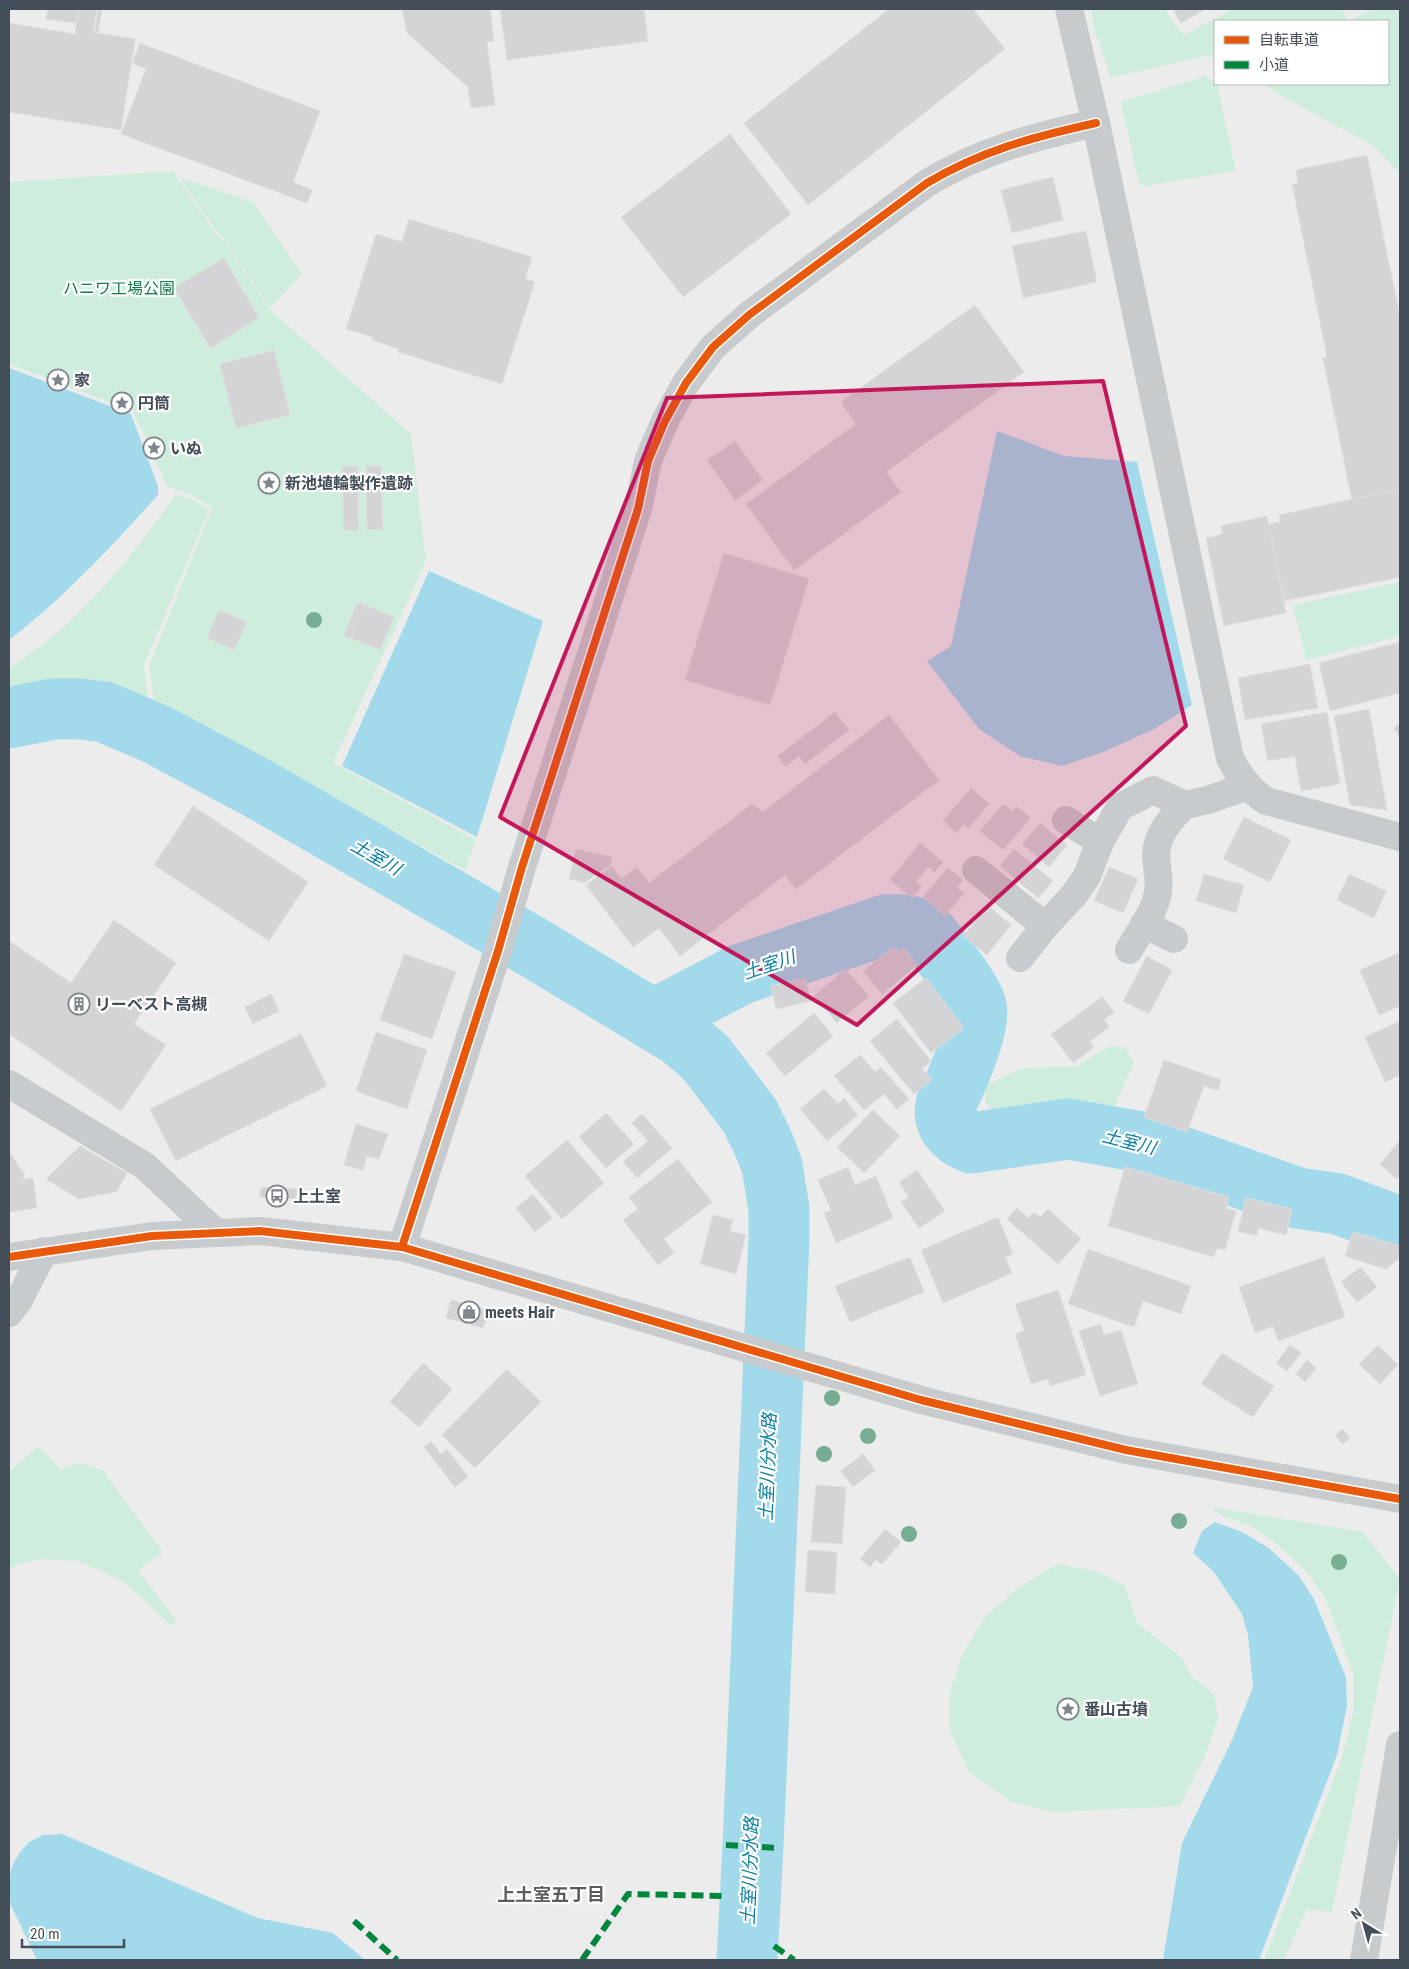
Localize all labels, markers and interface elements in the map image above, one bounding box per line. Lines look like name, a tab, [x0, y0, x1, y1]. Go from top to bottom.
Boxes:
legend	[1214, 20, 1389, 85]
text: 自転車道	[1259, 31, 1319, 49]
text: 小道	[1259, 56, 1289, 74]
park label: ハニワ工場公園	[63, 279, 175, 298]
place icon: 家	[46, 368, 70, 392]
place label: 家	[74, 371, 90, 390]
place icon: 円筒	[110, 391, 134, 415]
place label: 円筒	[138, 394, 170, 413]
place icon: いぬ	[142, 436, 166, 460]
place label: いぬ	[170, 439, 202, 458]
place icon: 新池埴輪製作遺跡	[257, 471, 281, 495]
place label: 新池埴輪製作遺跡	[285, 474, 413, 493]
water label: 土室川	[348, 834, 407, 880]
water label: 土室川	[740, 945, 800, 983]
building icon: リーベスト高槻	[67, 992, 91, 1016]
place label: リーベスト高槻	[95, 995, 207, 1014]
water label: 土室川	[1100, 1125, 1160, 1159]
bus stop icon: 上土室	[265, 1184, 289, 1208]
place label: 上土室	[293, 1187, 341, 1206]
shop icon: meets Hair	[457, 1300, 481, 1324]
place label: meets Hair	[485, 1303, 555, 1322]
water label: 土室川分水路	[755, 1411, 780, 1521]
place icon: 番山古墳	[1056, 1697, 1080, 1721]
place label: 番山古墳	[1084, 1700, 1148, 1719]
water label: 土室川分水路	[737, 1815, 762, 1925]
district label: 上土室五丁目	[497, 1884, 605, 1905]
north arrow	[1339, 1899, 1389, 1949]
text: N	[1348, 1905, 1364, 1923]
scale bar	[22, 1916, 125, 1948]
text: 20 m	[30, 1925, 60, 1943]

